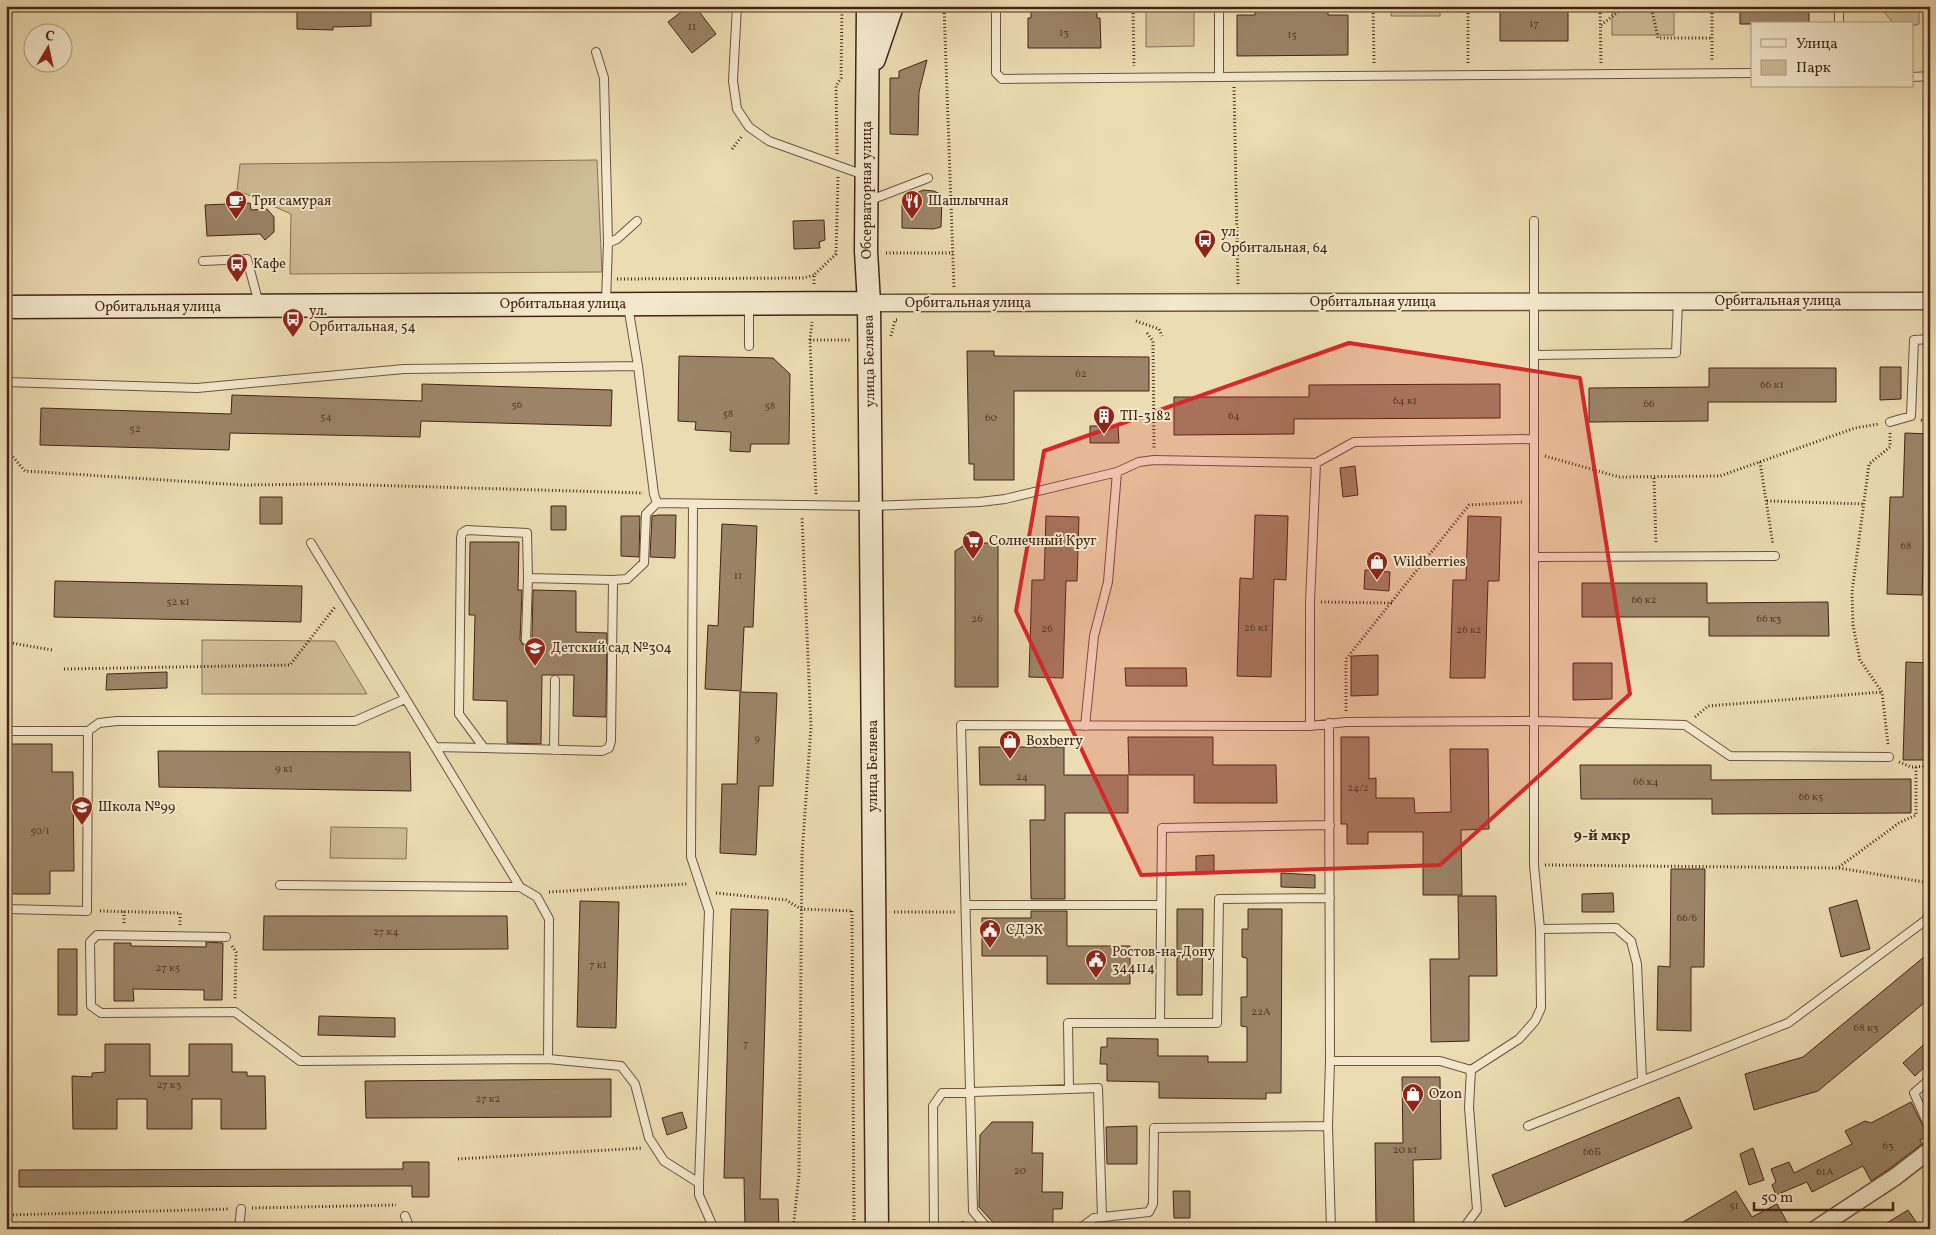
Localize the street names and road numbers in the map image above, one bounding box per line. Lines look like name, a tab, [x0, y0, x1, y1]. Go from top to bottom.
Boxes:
street label: Обсерваторная улица	[858, 121, 877, 259]
street label: Орбитальная улица	[1715, 292, 1841, 311]
street label: Орбитальная улица	[1310, 293, 1436, 312]
street label: Орбитальная улица	[905, 294, 1031, 313]
street label: Орбитальная улица	[500, 295, 626, 314]
street label: Орбитальная улица	[95, 298, 221, 317]
street label: улица Беляева	[860, 314, 880, 408]
street label: улица Беляева	[864, 720, 883, 812]

